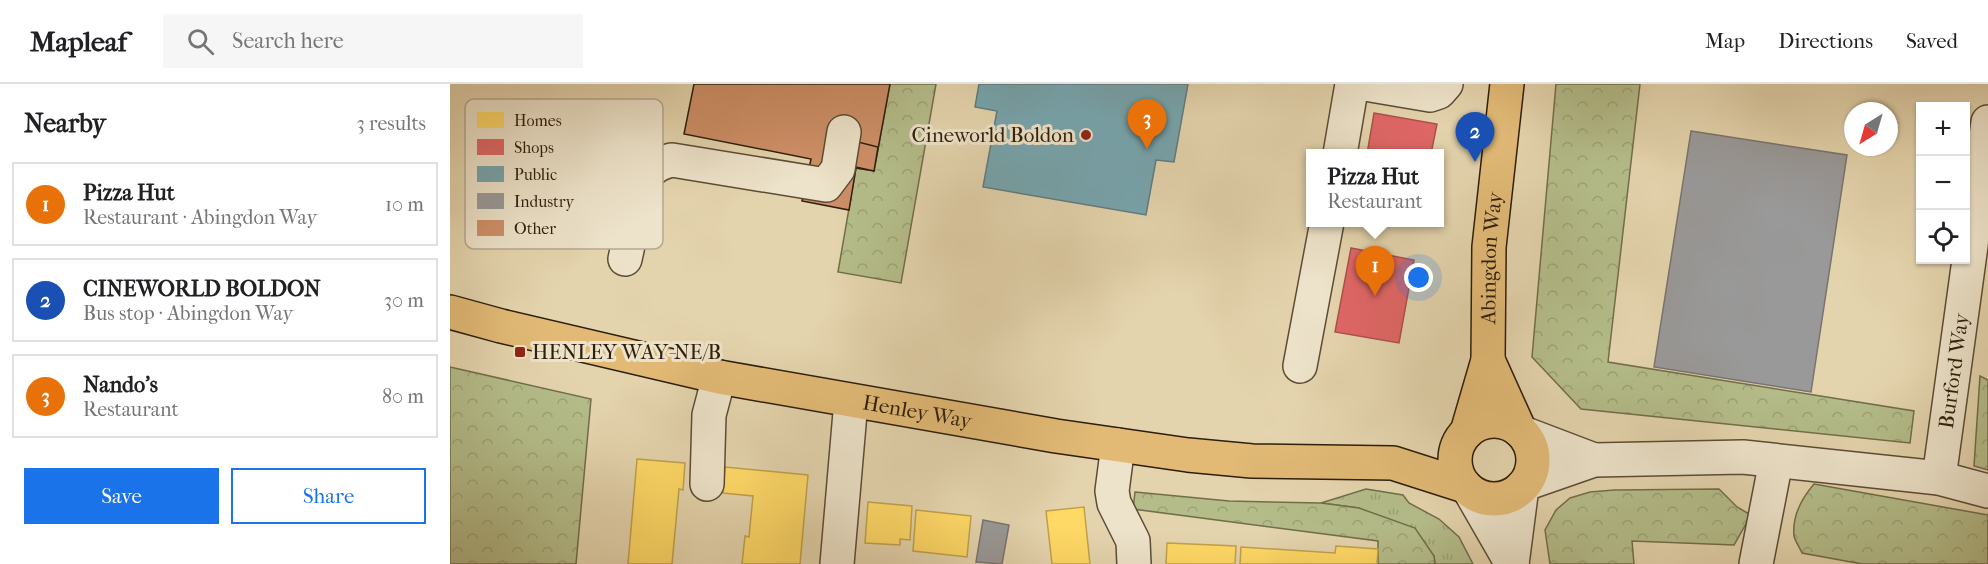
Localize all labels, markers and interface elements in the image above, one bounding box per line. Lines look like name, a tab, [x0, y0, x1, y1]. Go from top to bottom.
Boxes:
search box	[163, 14, 583, 68]
text: Mapleaf	[30, 25, 127, 58]
icon: search	[184, 25, 217, 58]
text: Search here	[232, 28, 344, 54]
text: Map	[1705, 29, 1745, 53]
text: Directions	[1778, 29, 1873, 53]
text: Saved	[1906, 29, 1958, 53]
legend	[465, 99, 663, 249]
pin: 3	[1128, 100, 1166, 149]
north arrow	[1844, 102, 1898, 156]
map controls	[1916, 102, 1970, 264]
button: +	[1916, 102, 1970, 156]
text: Nearby	[24, 108, 106, 139]
text: Homes	[514, 111, 562, 130]
text: 3 results	[357, 112, 426, 135]
pin: 2	[1456, 112, 1494, 162]
place label: Cineworld Boldon	[911, 123, 1074, 147]
marker: Cineworld Boldon	[1079, 128, 1093, 142]
text: Shops	[514, 138, 554, 157]
popup	[1306, 149, 1444, 227]
button: −	[1916, 156, 1970, 210]
text: Pizza Hut	[1327, 164, 1419, 190]
text: Public	[514, 165, 557, 184]
text: Pizza Hut	[83, 180, 175, 206]
text: Restaurant	[1327, 190, 1423, 213]
street label: Abingdon Way	[1476, 190, 1507, 325]
text: Industry	[514, 192, 575, 211]
text: 1	[42, 193, 49, 216]
text: 10 m	[385, 193, 424, 216]
text: Restaurant · Abingdon Way	[83, 206, 317, 229]
button: locate	[1916, 210, 1970, 264]
text: Other	[514, 219, 556, 238]
pin: 1	[1356, 246, 1394, 296]
your location	[1404, 263, 1433, 292]
text: CINEWORLD BOLDON	[83, 276, 321, 302]
text: 2	[40, 289, 51, 312]
text: 30 m	[384, 289, 424, 312]
text: Bus stop · Abingdon Way	[83, 302, 293, 325]
street label: Burford Way	[1934, 311, 1974, 430]
place label: HENLEY WAY-NE/B	[532, 340, 721, 364]
marker: HENLEY WAY-NE/B	[513, 345, 527, 359]
text: Nando's	[83, 372, 158, 398]
text: 3	[41, 385, 50, 408]
text: 80 m	[382, 385, 424, 408]
street label: Henley Way	[861, 390, 974, 433]
text: Restaurant	[83, 398, 179, 421]
button: Save	[24, 468, 219, 524]
button: Share	[231, 468, 426, 524]

